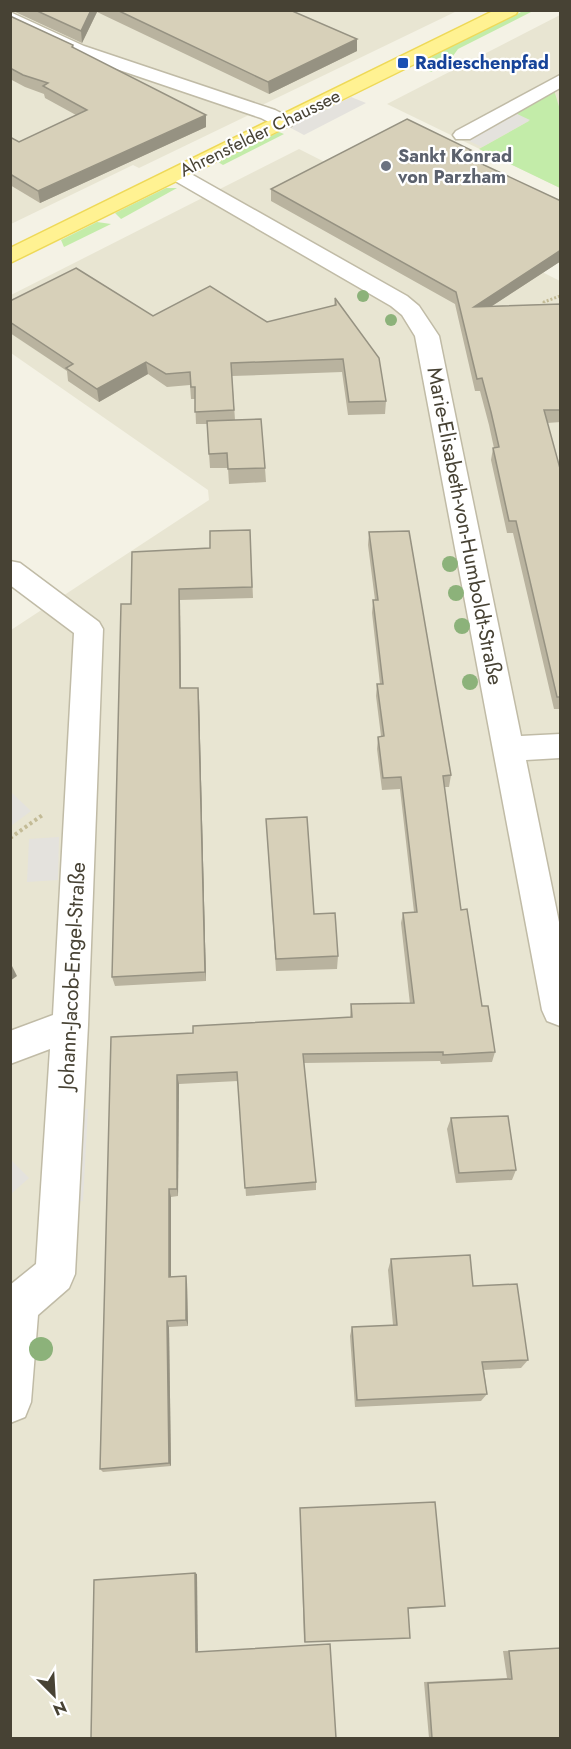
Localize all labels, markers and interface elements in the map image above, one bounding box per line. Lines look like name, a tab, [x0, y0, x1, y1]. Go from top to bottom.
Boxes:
place label: Radieschenpfad	[415, 50, 549, 76]
marker: Radieschenpfad	[396, 56, 410, 70]
street label: Ahrensfelder Chaussee	[175, 83, 345, 183]
place label: Sankt Konrad von Parzham	[397, 143, 512, 190]
marker: Sankt Konrad von Parzham	[379, 159, 393, 173]
street label: Marie-Elisabeth-von-Humboldt-Straße	[419, 365, 511, 688]
street label: Johann-Jacob-Engel-Straße	[51, 861, 93, 1094]
north arrow	[24, 1665, 84, 1725]
text: N	[49, 1695, 70, 1721]

